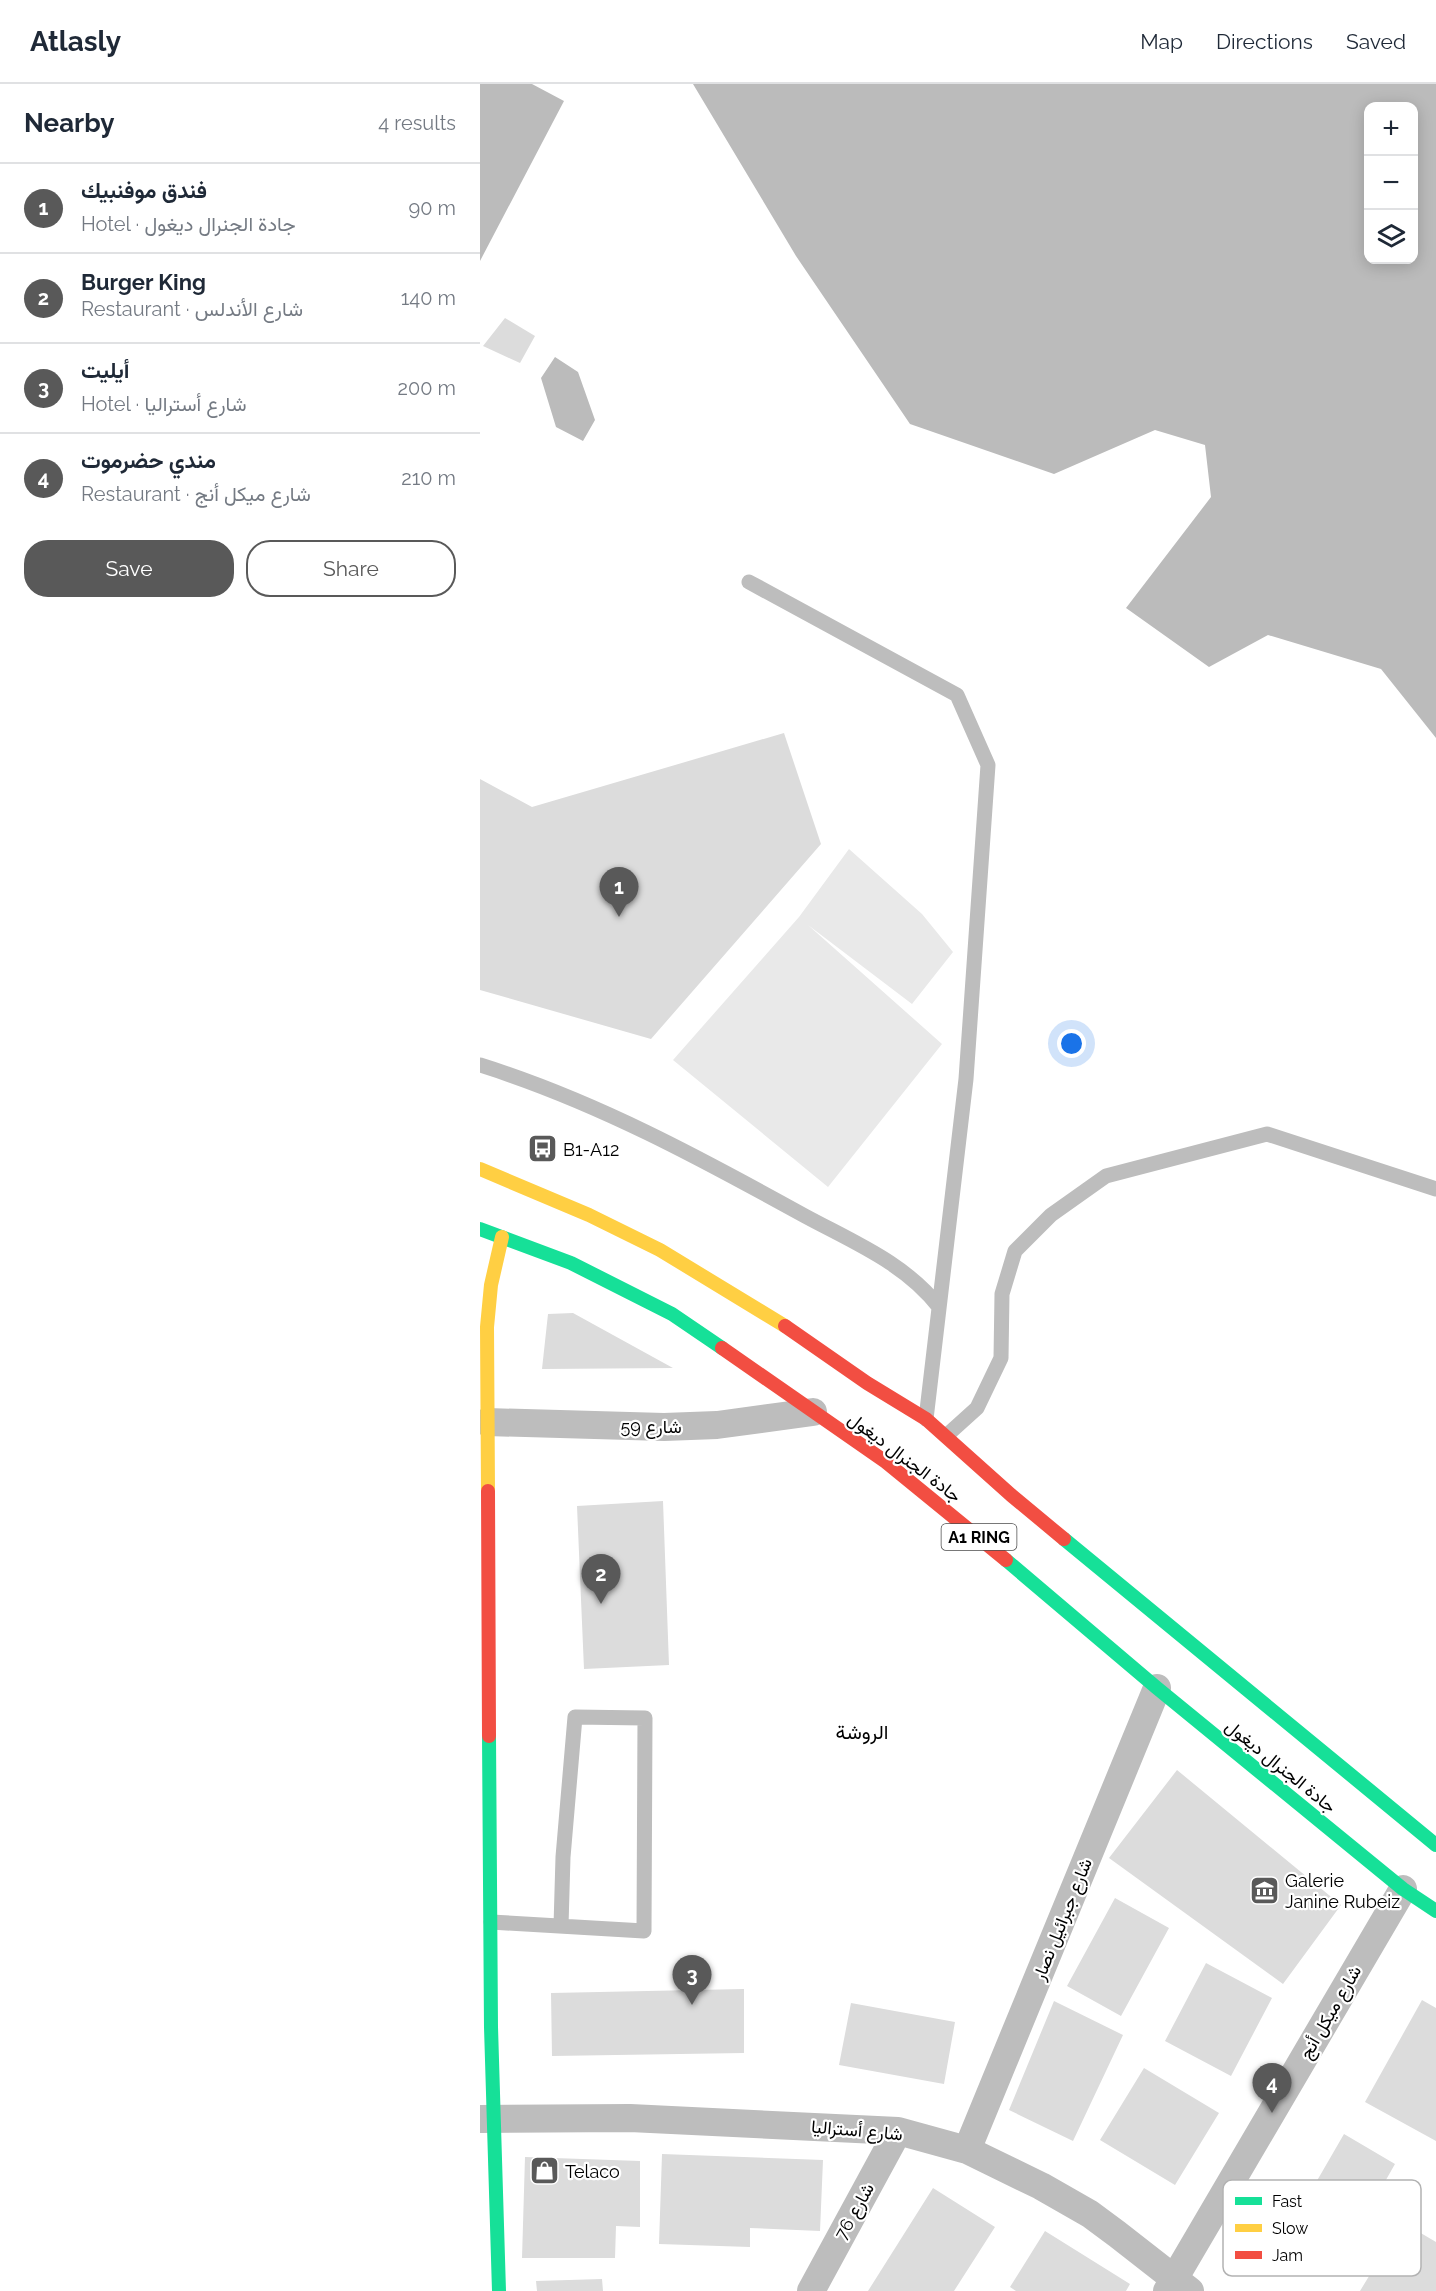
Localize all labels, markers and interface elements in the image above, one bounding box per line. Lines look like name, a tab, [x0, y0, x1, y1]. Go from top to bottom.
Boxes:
text: Atlasly	[30, 25, 121, 58]
text: Map	[1140, 29, 1183, 54]
text: Directions	[1216, 29, 1313, 54]
text: Saved	[1346, 29, 1406, 54]
map controls	[1364, 102, 1418, 264]
button: +	[1364, 102, 1418, 156]
text: Nearby	[24, 108, 114, 138]
text: 4 results	[378, 111, 456, 135]
button: −	[1364, 156, 1418, 210]
text: فندق موفنبيك	[81, 177, 207, 203]
text: 1	[39, 196, 48, 220]
text: 90 m	[409, 196, 456, 220]
button: layers	[1364, 210, 1418, 264]
text: Hotel · جادة الجنرال ديغول	[81, 212, 296, 236]
text: Burger King	[81, 269, 206, 295]
text: 2	[38, 286, 49, 310]
text: 140 m	[401, 286, 456, 310]
text: Restaurant · شارع الأندلس	[81, 297, 303, 321]
text: أيليت	[81, 357, 129, 383]
text: 3	[38, 376, 49, 400]
text: 200 m	[398, 376, 456, 400]
text: Hotel · شارع أستراليا	[81, 392, 247, 416]
text: مندي حضرموت	[81, 447, 216, 473]
text: 4	[38, 466, 49, 490]
text: 210 m	[401, 466, 456, 490]
text: Restaurant · شارع ميكل أنج	[81, 482, 311, 506]
button: Save	[24, 540, 234, 597]
button: Share	[246, 540, 456, 597]
pin: 1	[600, 868, 638, 917]
your location	[1057, 1029, 1086, 1058]
bus stop icon: B1-A12	[526, 1133, 558, 1165]
place label: B1-A12	[563, 1139, 619, 1160]
street label: جادة الجنرال ديغول	[844, 1408, 966, 1507]
street label: شارع 59	[620, 1416, 682, 1439]
road number: A1 RING	[942, 1524, 1016, 1550]
pin: 2	[582, 1554, 620, 1604]
street label: جادة الجنرال ديغول	[1221, 1715, 1340, 1818]
district label: الروشة	[836, 1720, 888, 1745]
street label: شارع جبرائيل نصار	[1028, 1855, 1098, 1985]
place label: Galerie Janine Rubeiz	[1285, 1870, 1400, 1912]
museum icon: Galerie Janine Rubeiz	[1248, 1874, 1280, 1906]
pin: 3	[672, 1956, 712, 2005]
street label: شارع ميكل أنج	[1295, 1962, 1367, 2063]
pin: 4	[1252, 2064, 1292, 2113]
street label: شارع أستراليا	[810, 2116, 904, 2146]
shop icon: Telaco	[528, 2155, 560, 2187]
place label: Telaco	[565, 2161, 620, 2182]
street label: شارع 76	[830, 2179, 880, 2244]
legend	[1223, 2180, 1421, 2276]
text: Fast	[1272, 2192, 1303, 2211]
text: Slow	[1272, 2219, 1308, 2238]
text: Jam	[1272, 2246, 1303, 2265]

